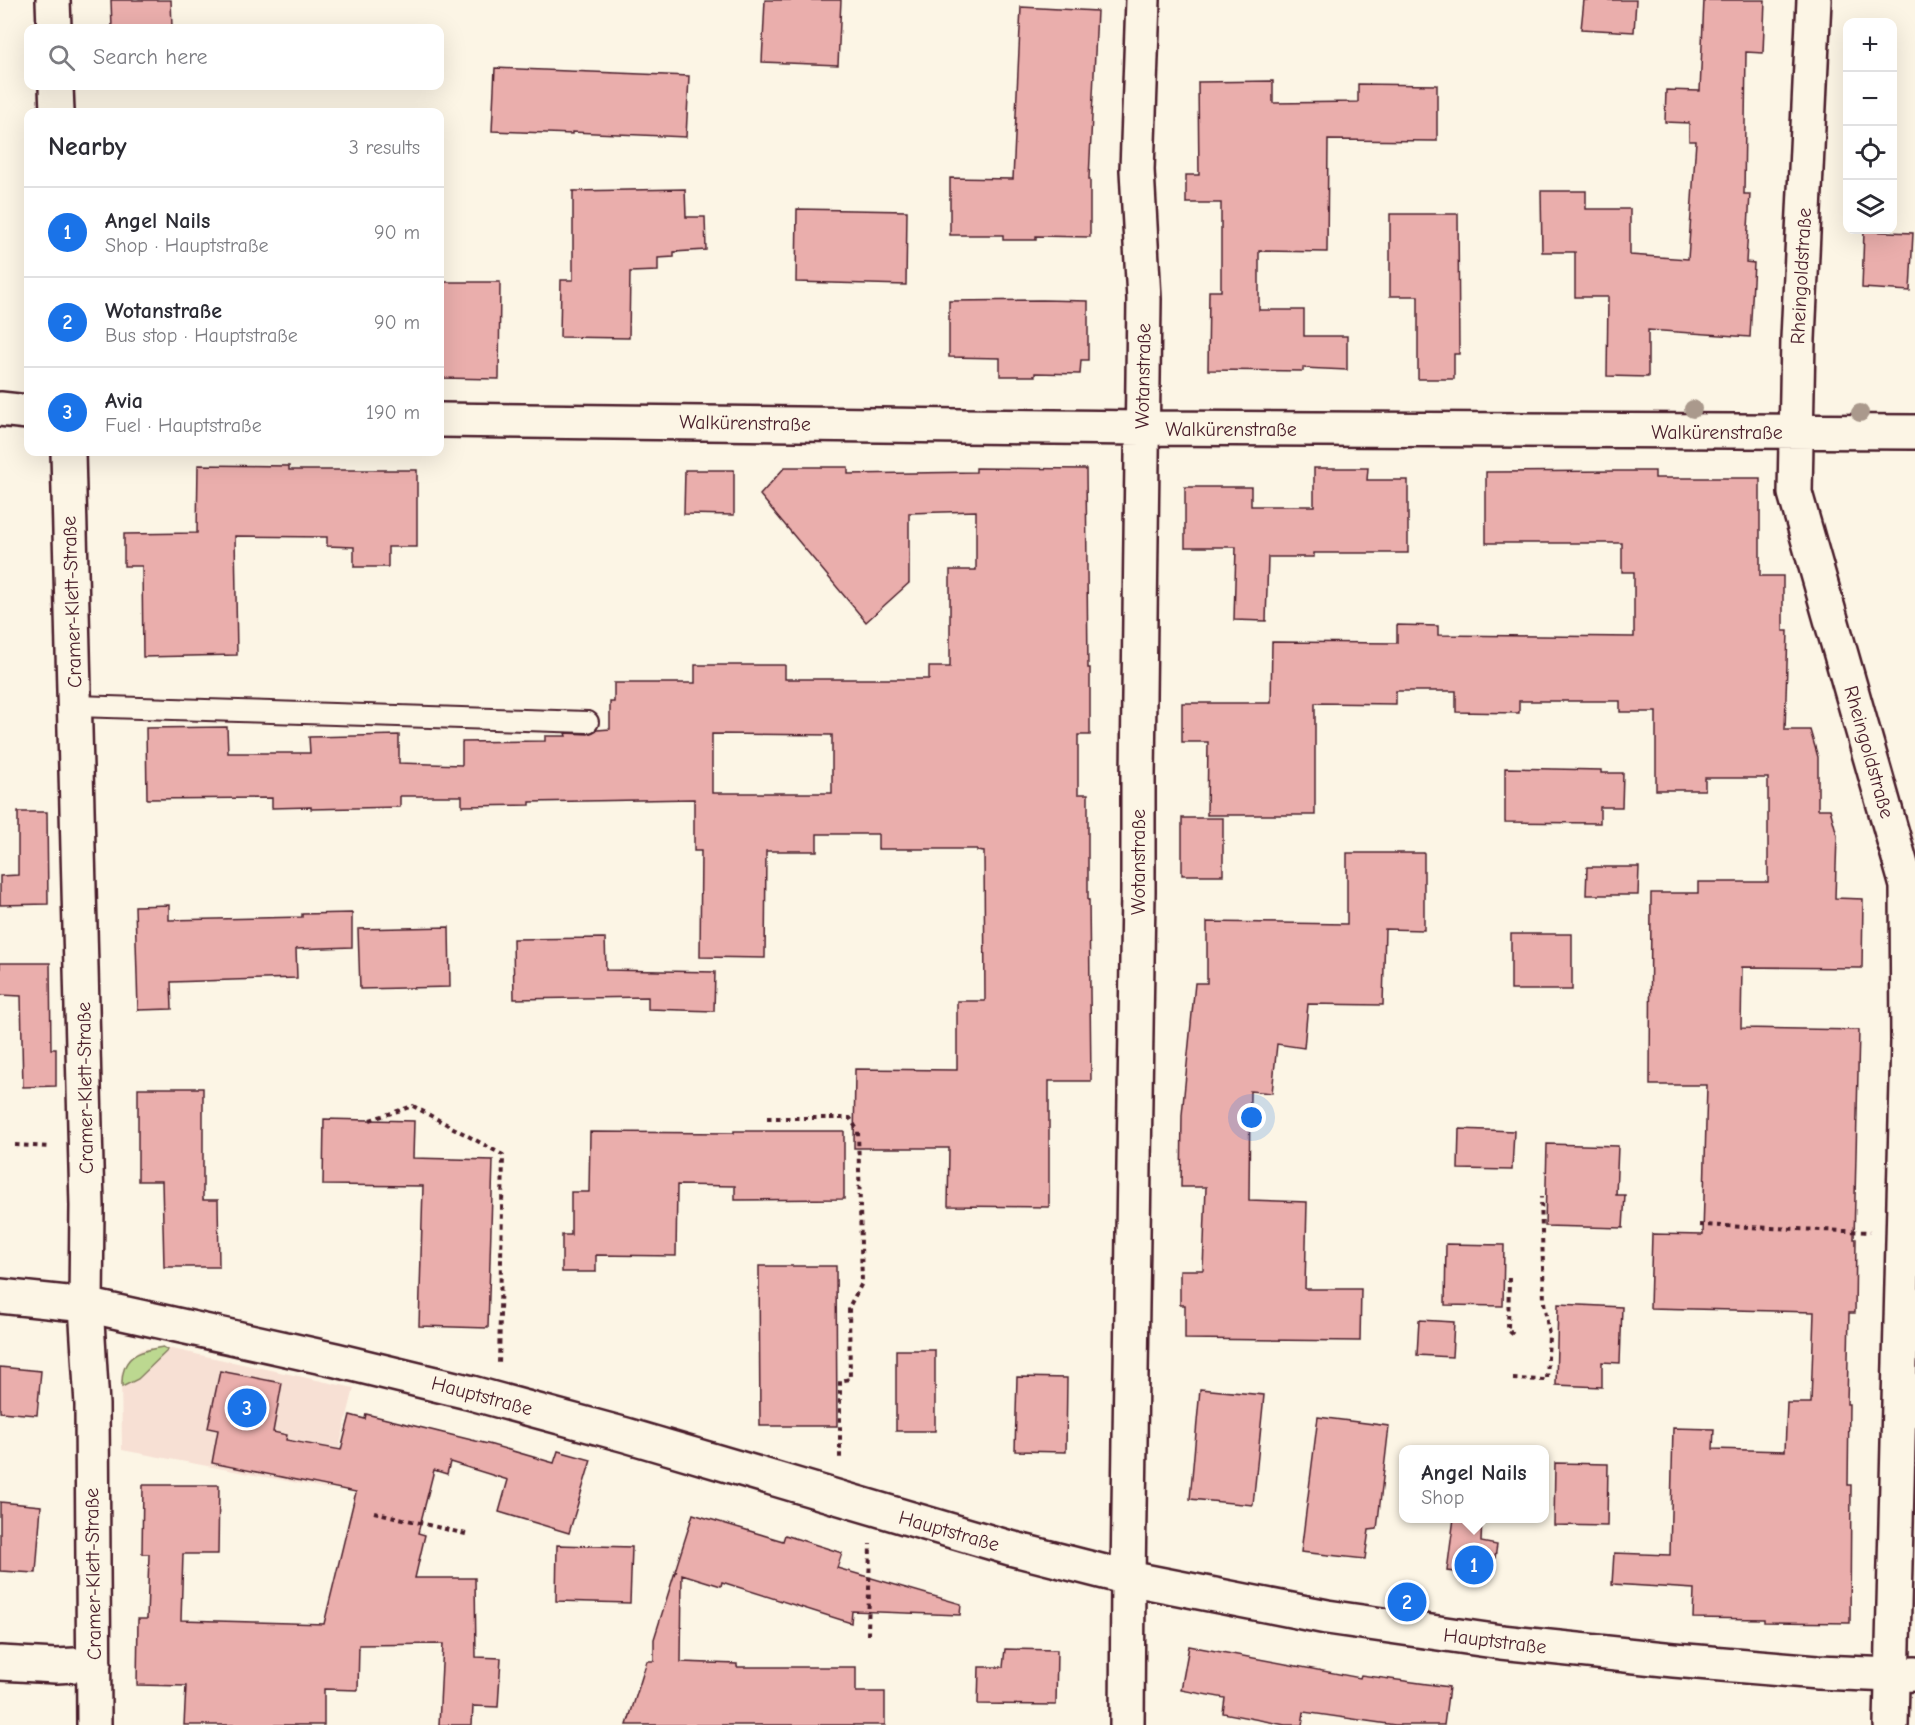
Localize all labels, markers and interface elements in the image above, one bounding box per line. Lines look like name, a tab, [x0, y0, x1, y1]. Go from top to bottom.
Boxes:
map controls	[1843, 18, 1897, 234]
button: +	[1843, 18, 1897, 72]
search box	[24, 24, 444, 90]
icon: search	[45, 41, 78, 74]
text: Search here	[93, 44, 208, 70]
button: −	[1843, 72, 1897, 126]
button: locate	[1843, 126, 1897, 180]
text: Nearby	[48, 132, 127, 162]
text: 3 results	[349, 136, 420, 159]
button: layers	[1843, 180, 1897, 234]
street label: Rheingoldstraße	[1786, 207, 1816, 345]
text: Angel Nails	[105, 208, 210, 234]
text: 1	[64, 221, 71, 244]
text: 90 m	[374, 221, 420, 244]
text: Shop · Hauptstraße	[105, 234, 268, 257]
text: Wotanstraße	[105, 298, 222, 324]
text: 2	[63, 311, 72, 334]
text: 90 m	[374, 311, 420, 334]
street label: Wotanstraße	[1131, 323, 1155, 429]
text: Bus stop · Hauptstraße	[105, 324, 298, 347]
text: Avia	[105, 388, 143, 414]
text: 3	[63, 401, 72, 424]
text: 190 m	[366, 401, 420, 424]
street label: Walkürenstraße	[679, 410, 811, 436]
text: Fuel · Hauptstraße	[105, 414, 262, 437]
street label: Walkürenstraße	[1165, 418, 1297, 441]
street label: Walkürenstraße	[1651, 421, 1783, 444]
street label: Cramer-Klett-Straße	[58, 516, 86, 688]
street label: Rheingoldstraße	[1839, 683, 1899, 821]
street label: Wotanstraße	[1127, 809, 1150, 915]
street label: Cramer-Klett-Straße	[72, 1002, 98, 1174]
your location	[1237, 1103, 1266, 1132]
street label: Hauptstraße	[429, 1371, 535, 1421]
pin: 3	[228, 1386, 266, 1430]
popup	[1399, 1445, 1549, 1523]
text: Angel Nails	[1421, 1460, 1527, 1486]
text: Shop	[1421, 1486, 1464, 1509]
street label: Cramer-Klett-Straße	[80, 1488, 106, 1660]
street label: Hauptstraße	[896, 1506, 1002, 1556]
pin: 1	[1454, 1542, 1494, 1588]
pin: 2	[1388, 1580, 1426, 1624]
street label: Hauptstraße	[1442, 1623, 1548, 1659]

